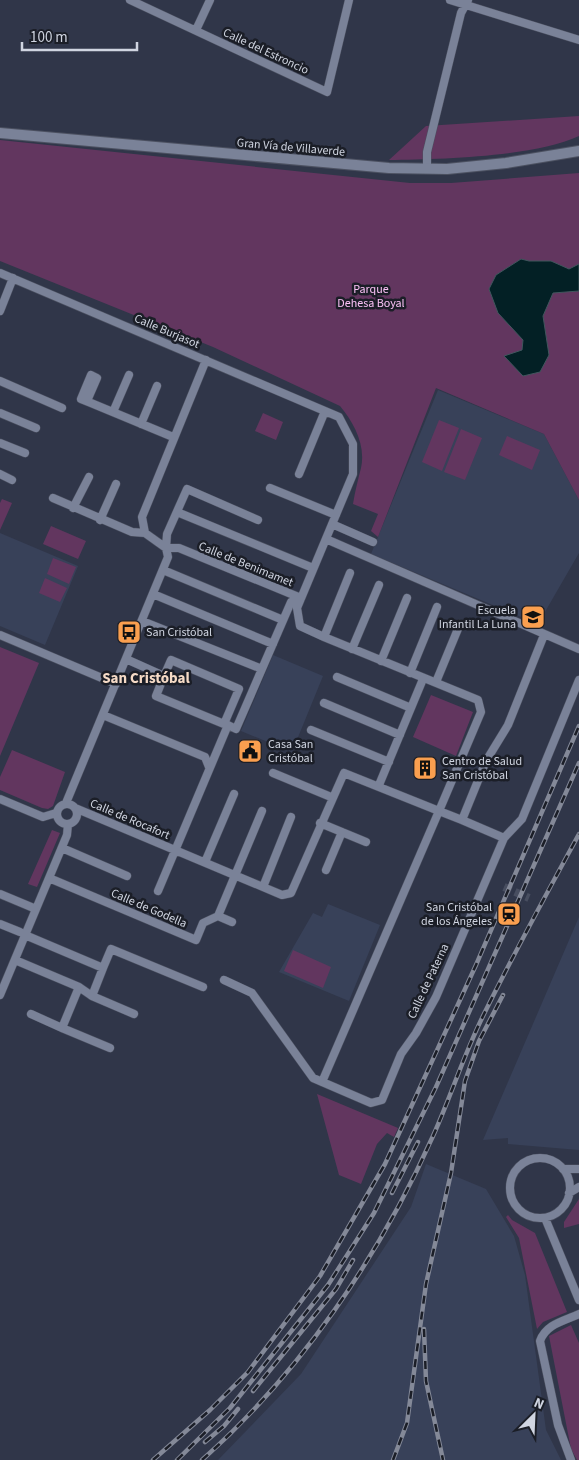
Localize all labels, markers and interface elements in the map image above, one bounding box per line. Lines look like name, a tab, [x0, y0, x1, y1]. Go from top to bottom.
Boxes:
scale bar	[22, 20, 138, 52]
street label: Calle del Estroncio	[220, 24, 311, 79]
text: 100 m	[30, 27, 68, 48]
street label: Gran Vía de Villaverde	[236, 134, 346, 161]
park label: Parque Dehesa Boyal	[337, 281, 405, 312]
street label: Calle Burjasot	[131, 310, 202, 353]
street label: Calle de Benimamet	[196, 538, 296, 591]
place label: Escuela Infantil La Luna	[439, 602, 516, 633]
school or university icon: Escuela Infantil La Luna	[520, 604, 546, 630]
bus stop icon: San Cristóbal	[116, 619, 142, 645]
place label: San Cristóbal	[146, 624, 212, 641]
district label: San Cristóbal	[102, 668, 190, 689]
place label: Casa San Cristóbal	[268, 736, 313, 767]
public building icon: Casa San Cristóbal	[237, 738, 263, 764]
place label: Centro de Salud San Cristóbal	[442, 753, 522, 784]
building icon: Centro de Salud San Cristóbal	[412, 755, 438, 781]
street label: Calle de Rocafort	[87, 795, 172, 844]
street label: Calle de Godella	[108, 885, 189, 932]
place label: San Cristóbal de los Ángeles	[421, 899, 492, 930]
station icon: San Cristóbal de los Ángeles	[496, 901, 522, 927]
street label: Calle de Paterna	[404, 941, 453, 1022]
north arrow	[509, 1390, 559, 1440]
text: N	[531, 1393, 547, 1415]

